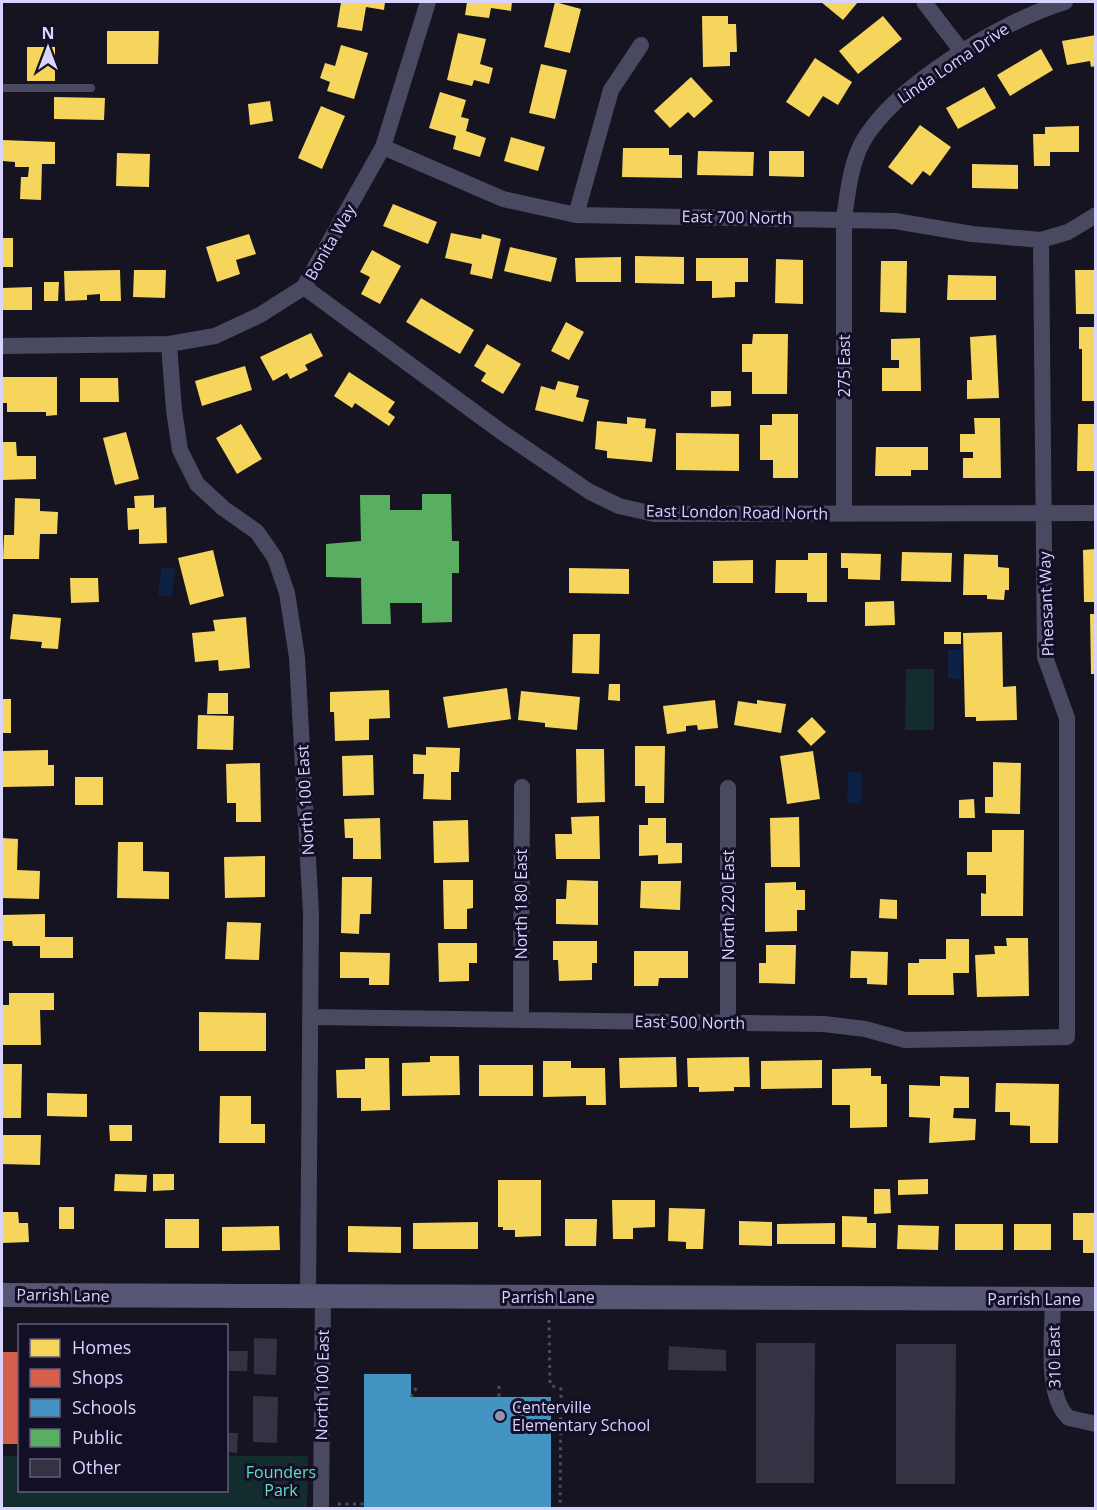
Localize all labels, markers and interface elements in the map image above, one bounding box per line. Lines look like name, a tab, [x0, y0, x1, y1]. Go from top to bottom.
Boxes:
north arrow	[18, 18, 78, 78]
street label: Linda Loma Drive	[893, 18, 1013, 108]
text: N	[41, 22, 55, 44]
street label: Bonita Way	[299, 199, 361, 284]
street label: East 700 North	[682, 205, 792, 229]
street label: 275 East	[833, 334, 855, 397]
street label: East London Road North	[646, 499, 828, 525]
street label: Pheasant Way	[1033, 550, 1059, 657]
street label: North 100 East	[291, 744, 319, 856]
street label: North 180 East	[510, 848, 532, 959]
street label: North 220 East	[717, 849, 739, 960]
street label: East 500 North	[635, 1010, 745, 1034]
street label: Parrish Lane	[16, 1283, 110, 1307]
street label: Parrish Lane	[501, 1286, 595, 1308]
street label: Parrish Lane	[987, 1288, 1081, 1310]
legend	[18, 1324, 228, 1492]
street label: 310 East	[1042, 1325, 1066, 1389]
street label: North 100 East	[310, 1329, 334, 1440]
text: Homes	[72, 1335, 131, 1359]
text: Shops	[72, 1365, 123, 1389]
text: Schools	[72, 1395, 136, 1419]
place label: Centerville Elementary School	[512, 1396, 650, 1436]
marker: Centerville Elementary School	[493, 1409, 507, 1423]
text: Public	[72, 1425, 123, 1449]
text: Other	[72, 1455, 122, 1479]
park label: Founders Park	[246, 1461, 316, 1501]

